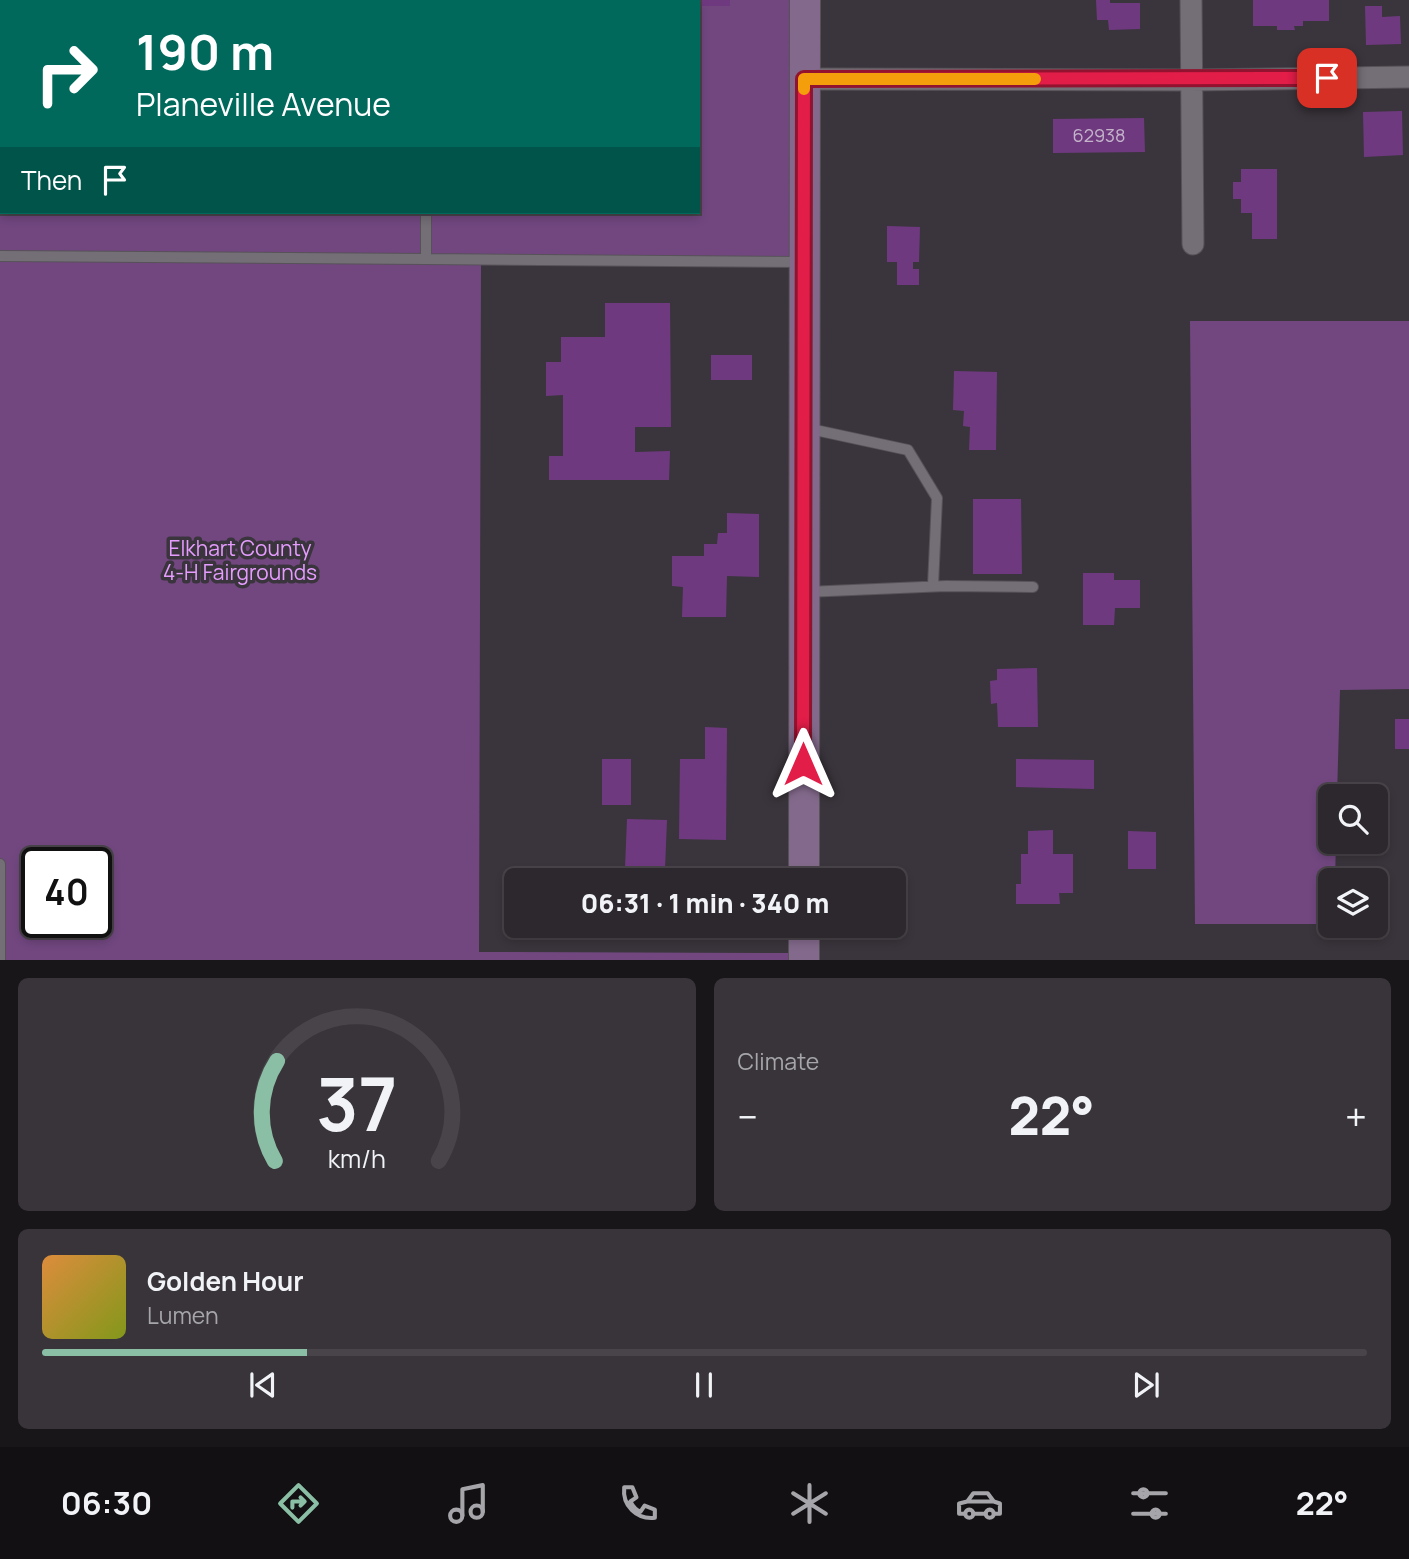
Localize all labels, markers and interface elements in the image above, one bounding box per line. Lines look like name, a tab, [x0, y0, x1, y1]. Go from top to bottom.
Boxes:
text: 190 m	[136, 18, 274, 85]
icon: right	[21, 28, 112, 119]
pin	[1297, 48, 1357, 108]
icon: arrive	[1308, 59, 1346, 97]
text: Planeville Avenue	[136, 82, 391, 126]
house number: 62938	[1072, 123, 1126, 147]
icon: arrive	[96, 161, 134, 199]
text: Then	[21, 162, 82, 198]
park label: Elkhart County 4-H Fairgrounds	[163, 534, 317, 586]
position arrow	[766, 727, 840, 801]
map controls	[1318, 784, 1388, 938]
button: search	[1318, 784, 1388, 854]
speed limit sign: 40	[21, 847, 112, 938]
button: layers	[1318, 868, 1388, 938]
text: 06:31 · 1 min · 340 m	[581, 885, 829, 921]
text: Climate	[738, 1045, 819, 1077]
text: 37	[316, 1053, 397, 1153]
text: 22°	[1008, 1080, 1095, 1151]
text: −	[738, 1090, 758, 1142]
text: +	[1345, 1090, 1367, 1142]
text: km/h	[328, 1140, 386, 1175]
text: Golden Hour	[147, 1263, 304, 1299]
text: Lumen	[147, 1299, 219, 1331]
icon: previous	[244, 1366, 282, 1404]
icon: pause	[685, 1366, 723, 1404]
icon: next	[1127, 1366, 1165, 1404]
icon: directions	[274, 1479, 323, 1528]
icon: music	[444, 1479, 493, 1528]
icon: phone	[614, 1479, 663, 1528]
icon: climate	[785, 1479, 834, 1528]
icon: car	[955, 1479, 1004, 1528]
icon: filters	[1125, 1479, 1174, 1528]
text: 06:30	[61, 1481, 152, 1525]
text: 22°	[1296, 1481, 1348, 1525]

